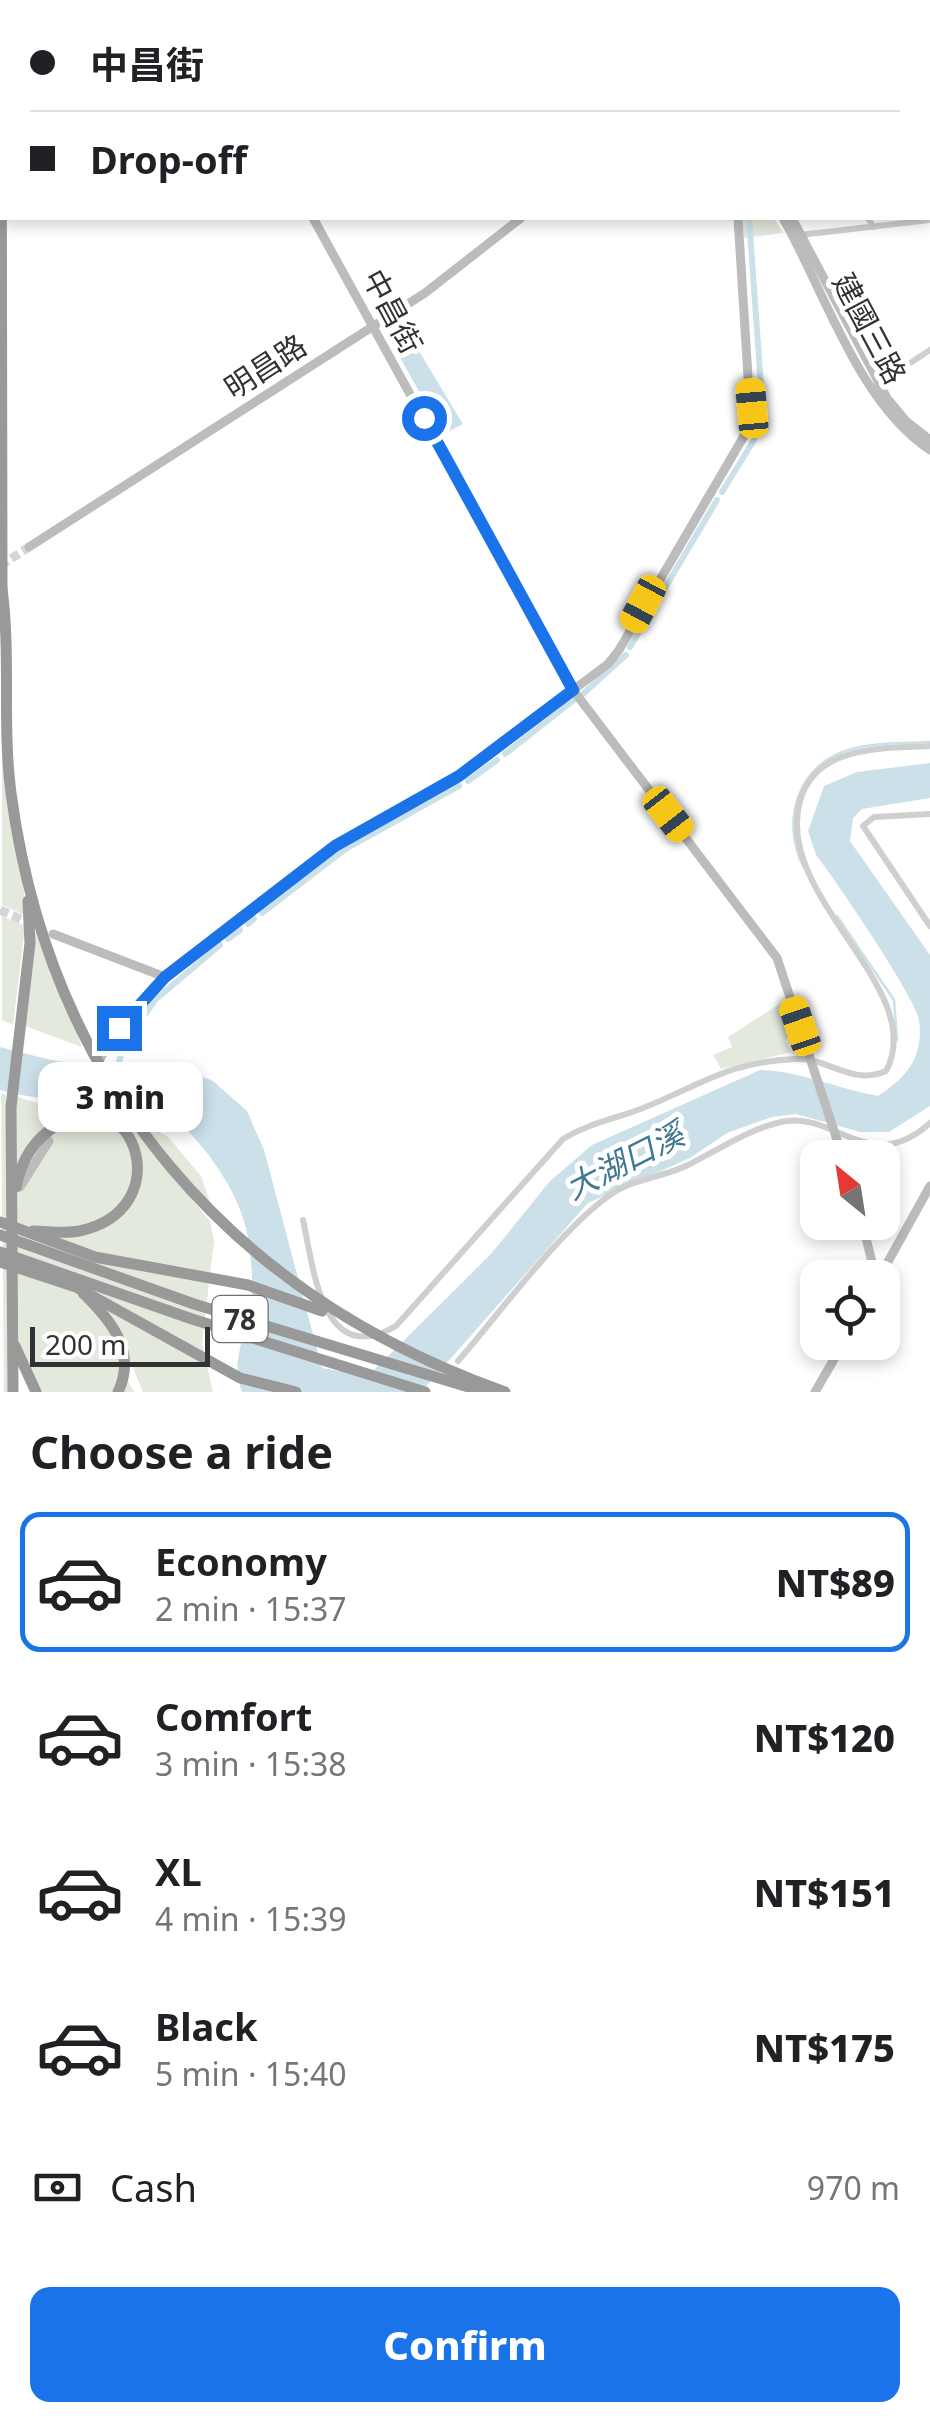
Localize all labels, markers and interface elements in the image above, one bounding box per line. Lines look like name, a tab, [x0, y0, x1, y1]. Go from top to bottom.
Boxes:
text: 中昌街	[90, 38, 204, 90]
text: Drop-off	[90, 133, 247, 185]
street label: 中昌街	[354, 262, 432, 360]
street label: 建國三路	[824, 265, 916, 391]
street label: 明昌路	[216, 324, 314, 408]
car	[734, 377, 770, 439]
route start	[402, 396, 447, 441]
car	[616, 570, 670, 638]
car	[638, 781, 698, 847]
car	[776, 993, 824, 1059]
route end	[97, 1006, 142, 1051]
callout: 3 min	[36, 1063, 202, 1133]
text: 3 min	[76, 1075, 165, 1118]
water label: 大湖口溪	[557, 1110, 694, 1208]
north arrow	[800, 1140, 900, 1240]
map controls	[800, 1140, 900, 1360]
button: locate	[800, 1260, 900, 1360]
road number: 78	[212, 1296, 268, 1342]
scale bar	[30, 1322, 210, 1366]
text: 200 m	[45, 1325, 127, 1363]
text: Choose a ride	[30, 1421, 333, 1482]
text: Economy	[155, 1535, 327, 1587]
icon: car	[35, 1537, 125, 1627]
text: NT$89	[776, 1556, 895, 1608]
text: 2 min · 15:37	[155, 1587, 347, 1630]
text: Comfort	[155, 1690, 312, 1742]
icon: car	[35, 1692, 125, 1782]
text: NT$120	[754, 1711, 895, 1763]
text: 3 min · 15:38	[155, 1742, 347, 1785]
text: XL	[155, 1845, 202, 1897]
icon: car	[35, 1847, 125, 1937]
text: NT$151	[754, 1866, 895, 1918]
text: 4 min · 15:39	[155, 1897, 347, 1940]
text: Black	[155, 2000, 258, 2052]
icon: car	[35, 2002, 125, 2092]
text: NT$175	[754, 2021, 895, 2073]
text: 5 min · 15:40	[155, 2052, 347, 2095]
icon: cash	[30, 2160, 85, 2215]
text: Cash	[110, 2161, 197, 2213]
text: 970 m	[807, 2166, 900, 2209]
button: Confirm	[30, 2287, 900, 2402]

